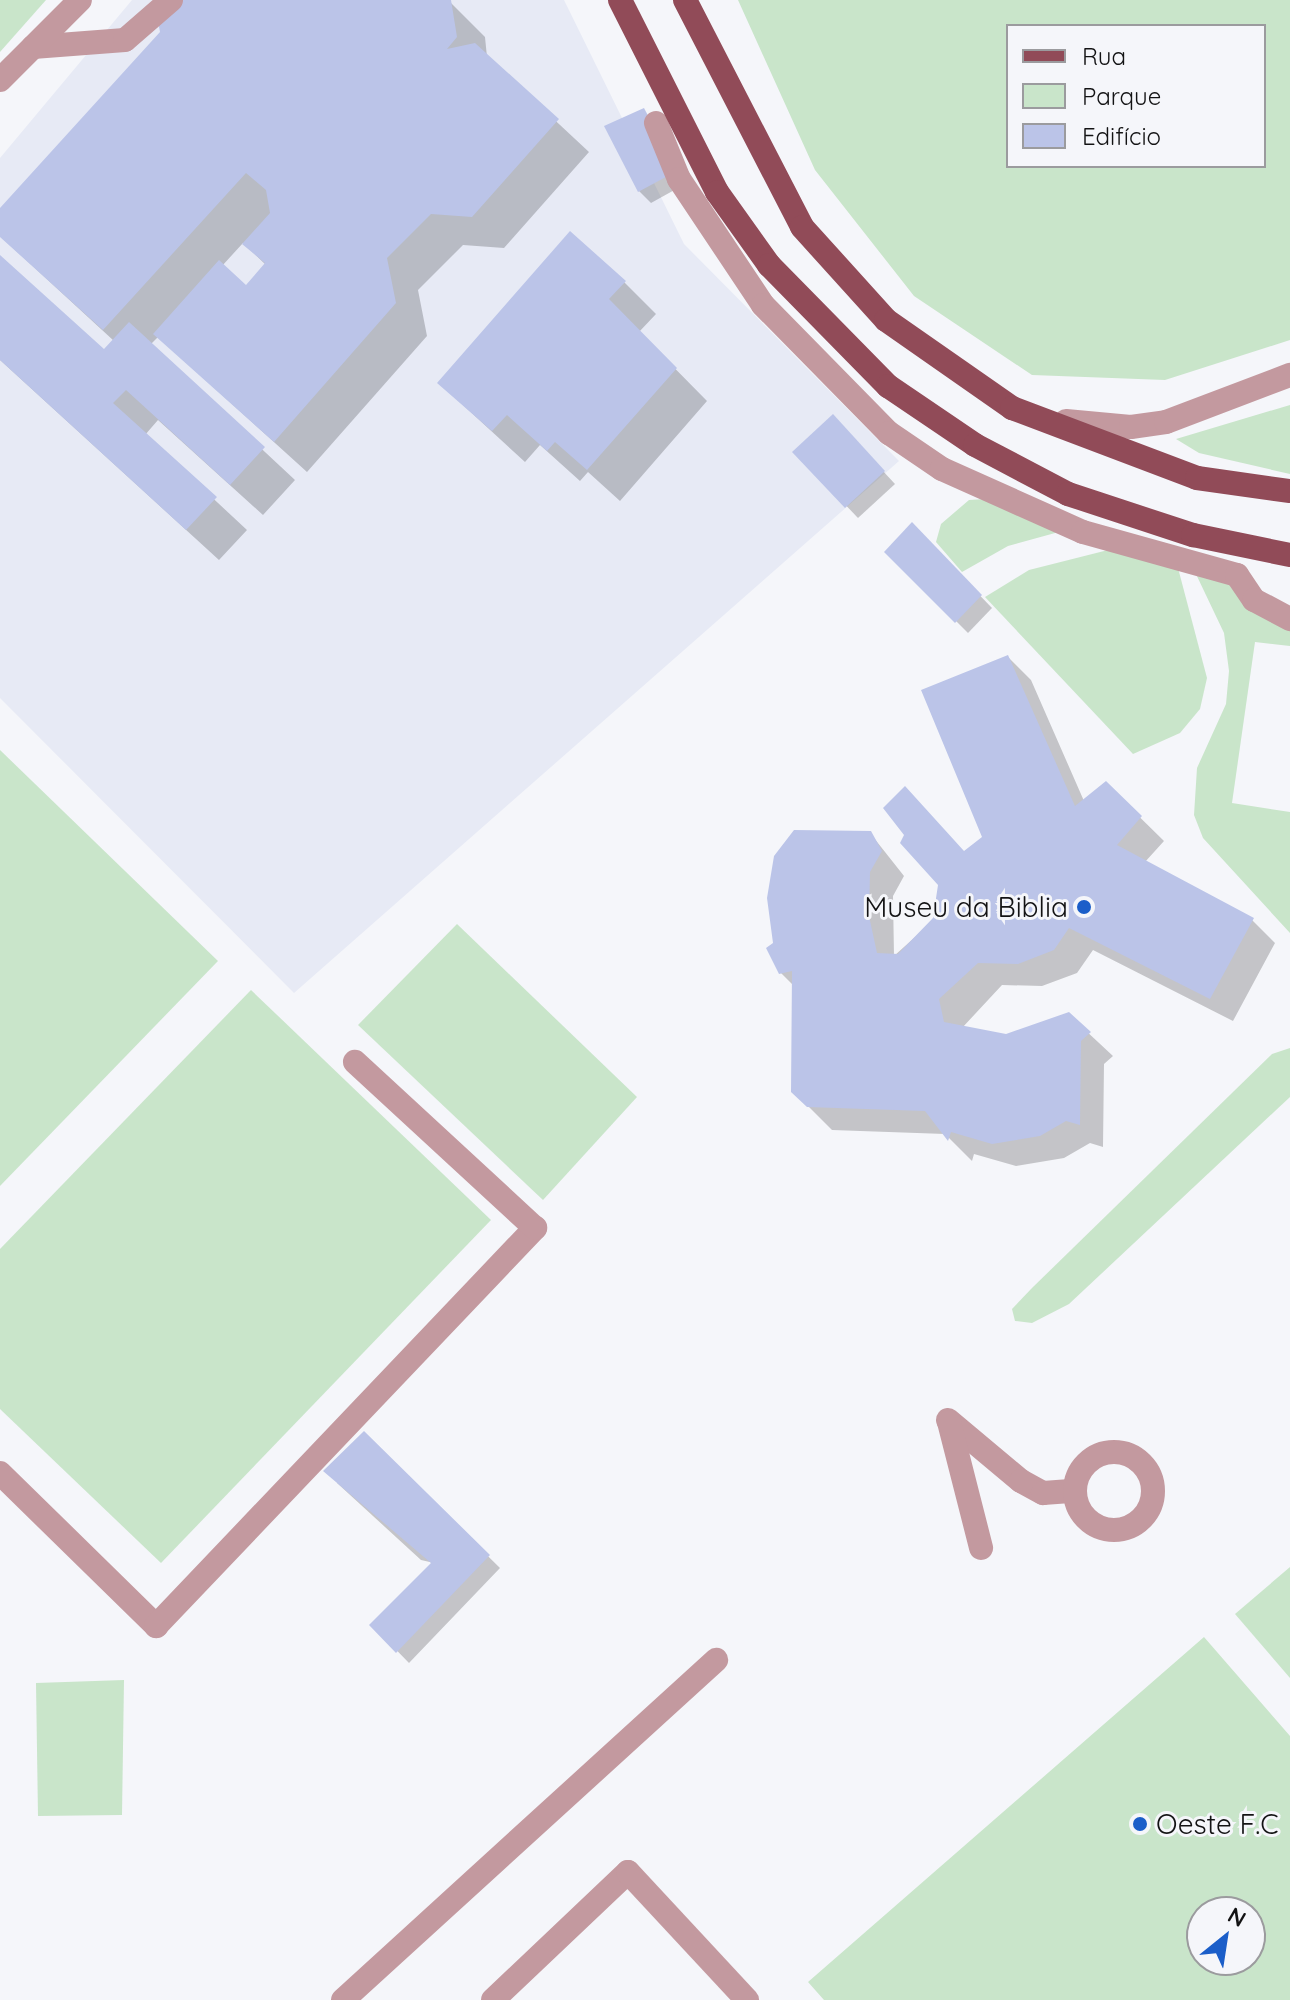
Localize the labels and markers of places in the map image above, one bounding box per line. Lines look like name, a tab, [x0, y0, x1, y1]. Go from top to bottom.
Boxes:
place label: Museu da Biblia	[864, 890, 1068, 924]
marker: Museu da Biblia	[1075, 898, 1093, 916]
place label: Oeste F.C	[1156, 1807, 1279, 1841]
marker: Oeste F.C	[1131, 1815, 1149, 1833]

